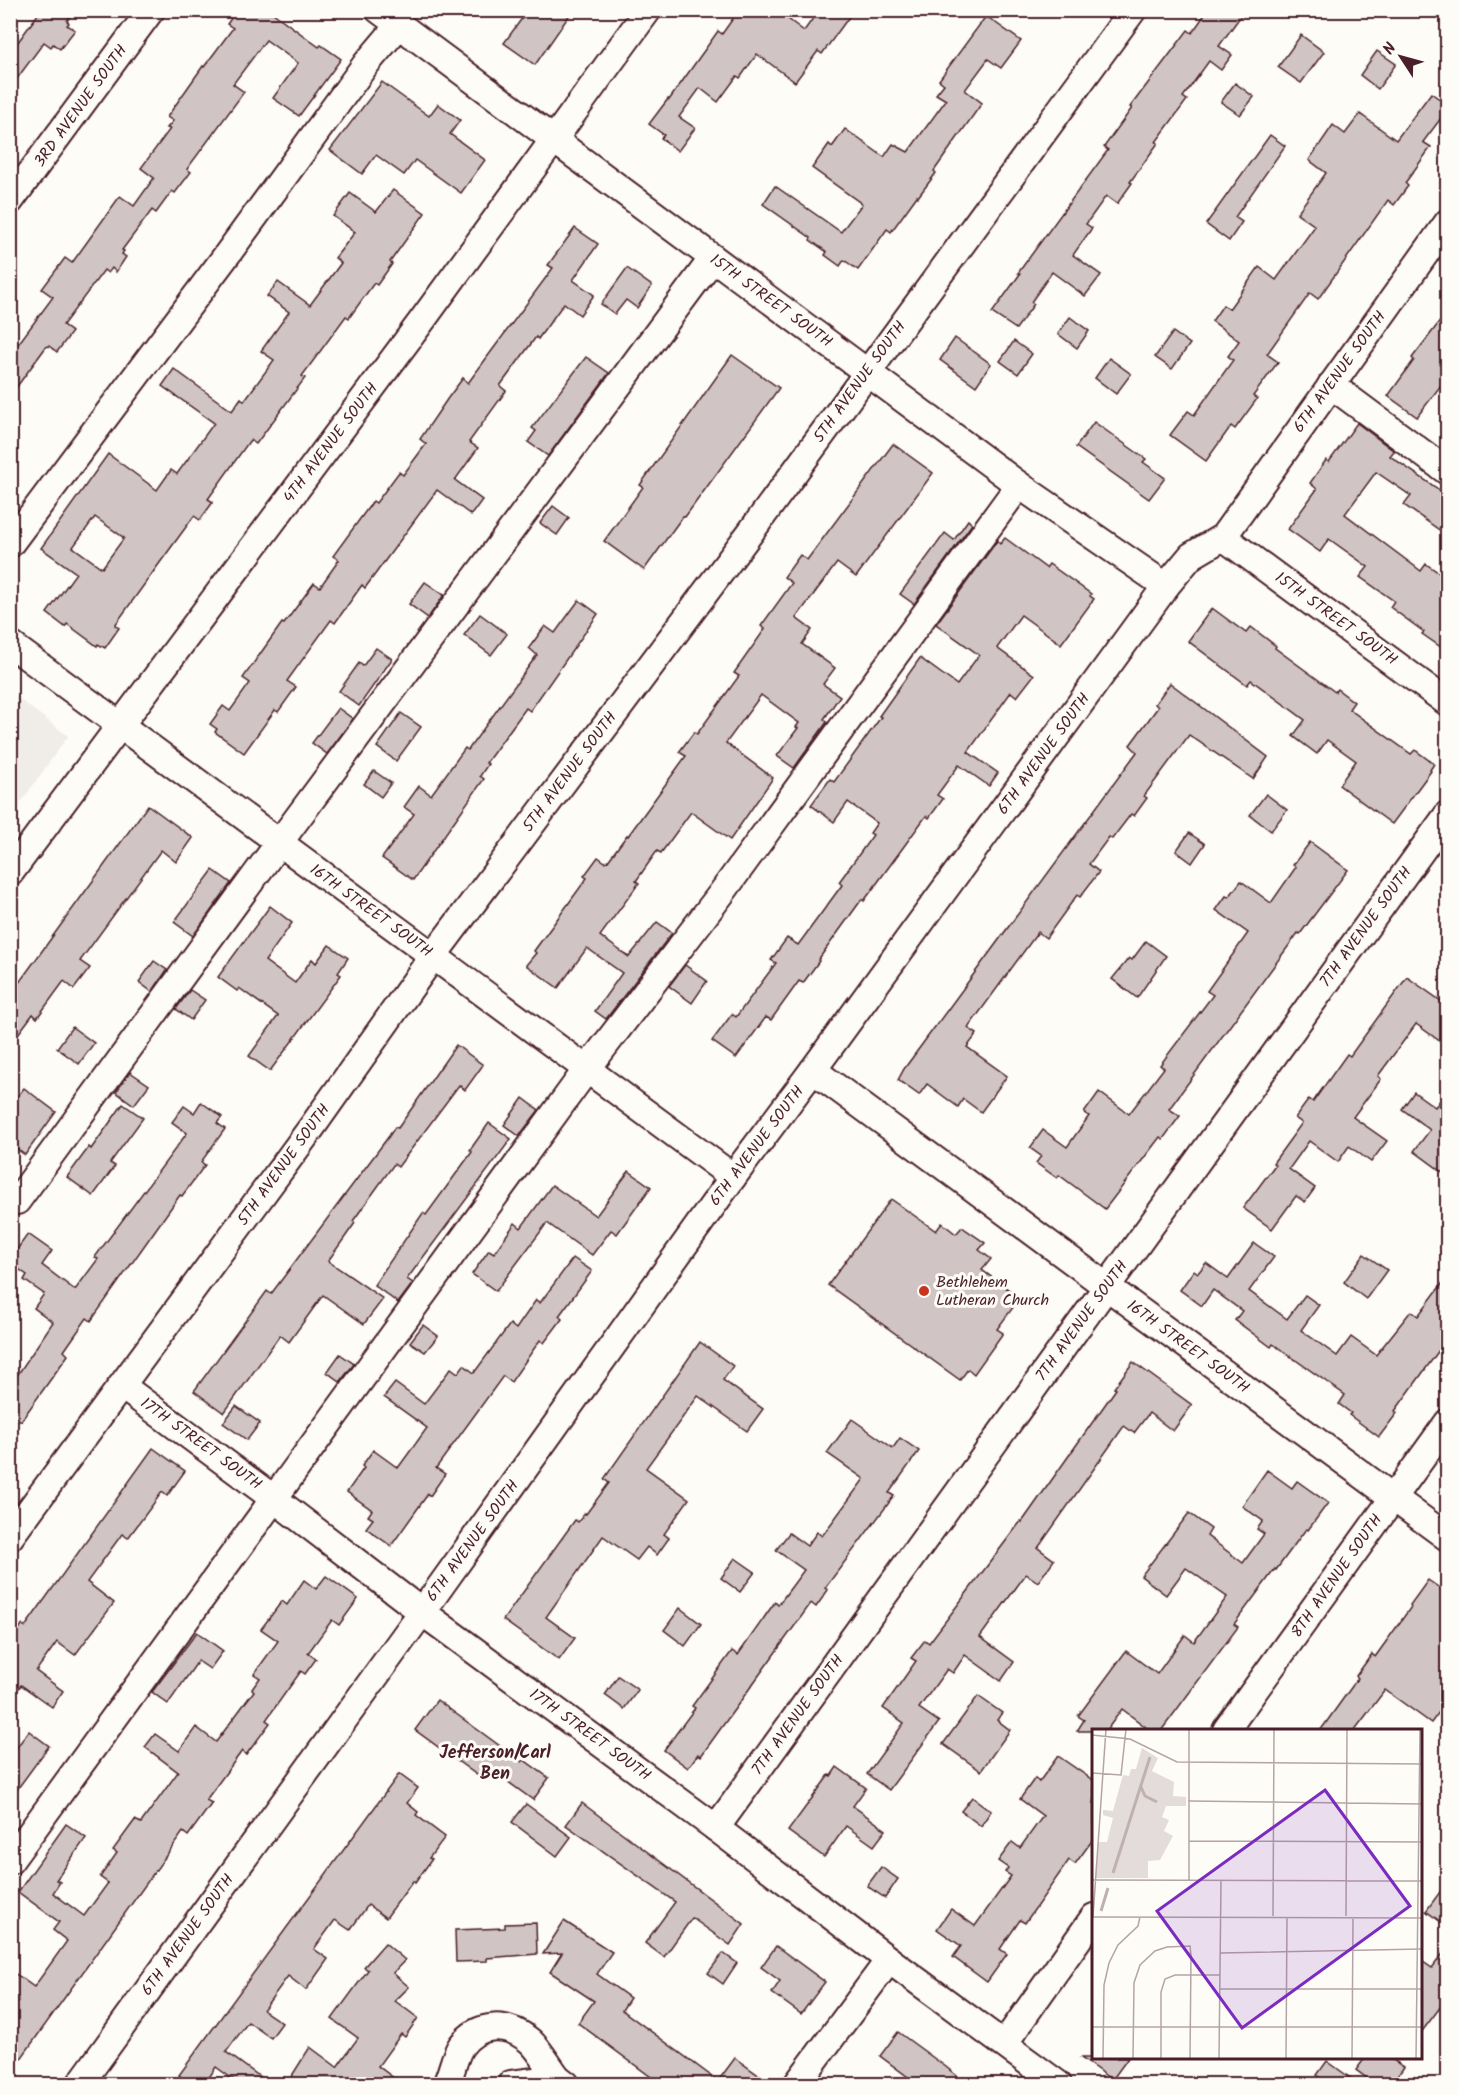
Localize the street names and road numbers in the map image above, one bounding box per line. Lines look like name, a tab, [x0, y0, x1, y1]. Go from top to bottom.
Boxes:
street label: 3RD AVENUE SOUTH	[28, 40, 134, 172]
street label: 15TH STREET SOUTH	[704, 248, 838, 354]
street label: 6TH AVENUE SOUTH	[1287, 306, 1393, 438]
street label: 5TH AVENUE SOUTH	[807, 316, 913, 448]
street label: 4TH AVENUE SOUTH	[277, 377, 385, 509]
street label: 15TH STREET SOUTH	[1269, 566, 1403, 672]
street label: 6TH AVENUE SOUTH	[991, 688, 1097, 820]
street label: 5TH AVENUE SOUTH	[516, 706, 624, 838]
street label: 16TH STREET SOUTH	[304, 858, 438, 964]
street label: 7TH AVENUE SOUTH	[1314, 861, 1418, 993]
street label: 6TH AVENUE SOUTH	[703, 1080, 811, 1212]
street label: 5TH AVENUE SOUTH	[231, 1099, 337, 1231]
street label: 7TH AVENUE SOUTH	[1030, 1255, 1134, 1387]
street label: 16TH STREET SOUTH	[1121, 1294, 1255, 1400]
street label: 17TH STREET SOUTH	[135, 1391, 267, 1497]
street label: 6TH AVENUE SOUTH	[420, 1475, 526, 1607]
street label: 8TH AVENUE SOUTH	[1285, 1509, 1389, 1643]
street label: 7TH AVENUE SOUTH	[746, 1649, 850, 1781]
street label: 17TH STREET SOUTH	[524, 1682, 656, 1788]
street label: 6TH AVENUE SOUTH	[135, 1869, 241, 2001]

